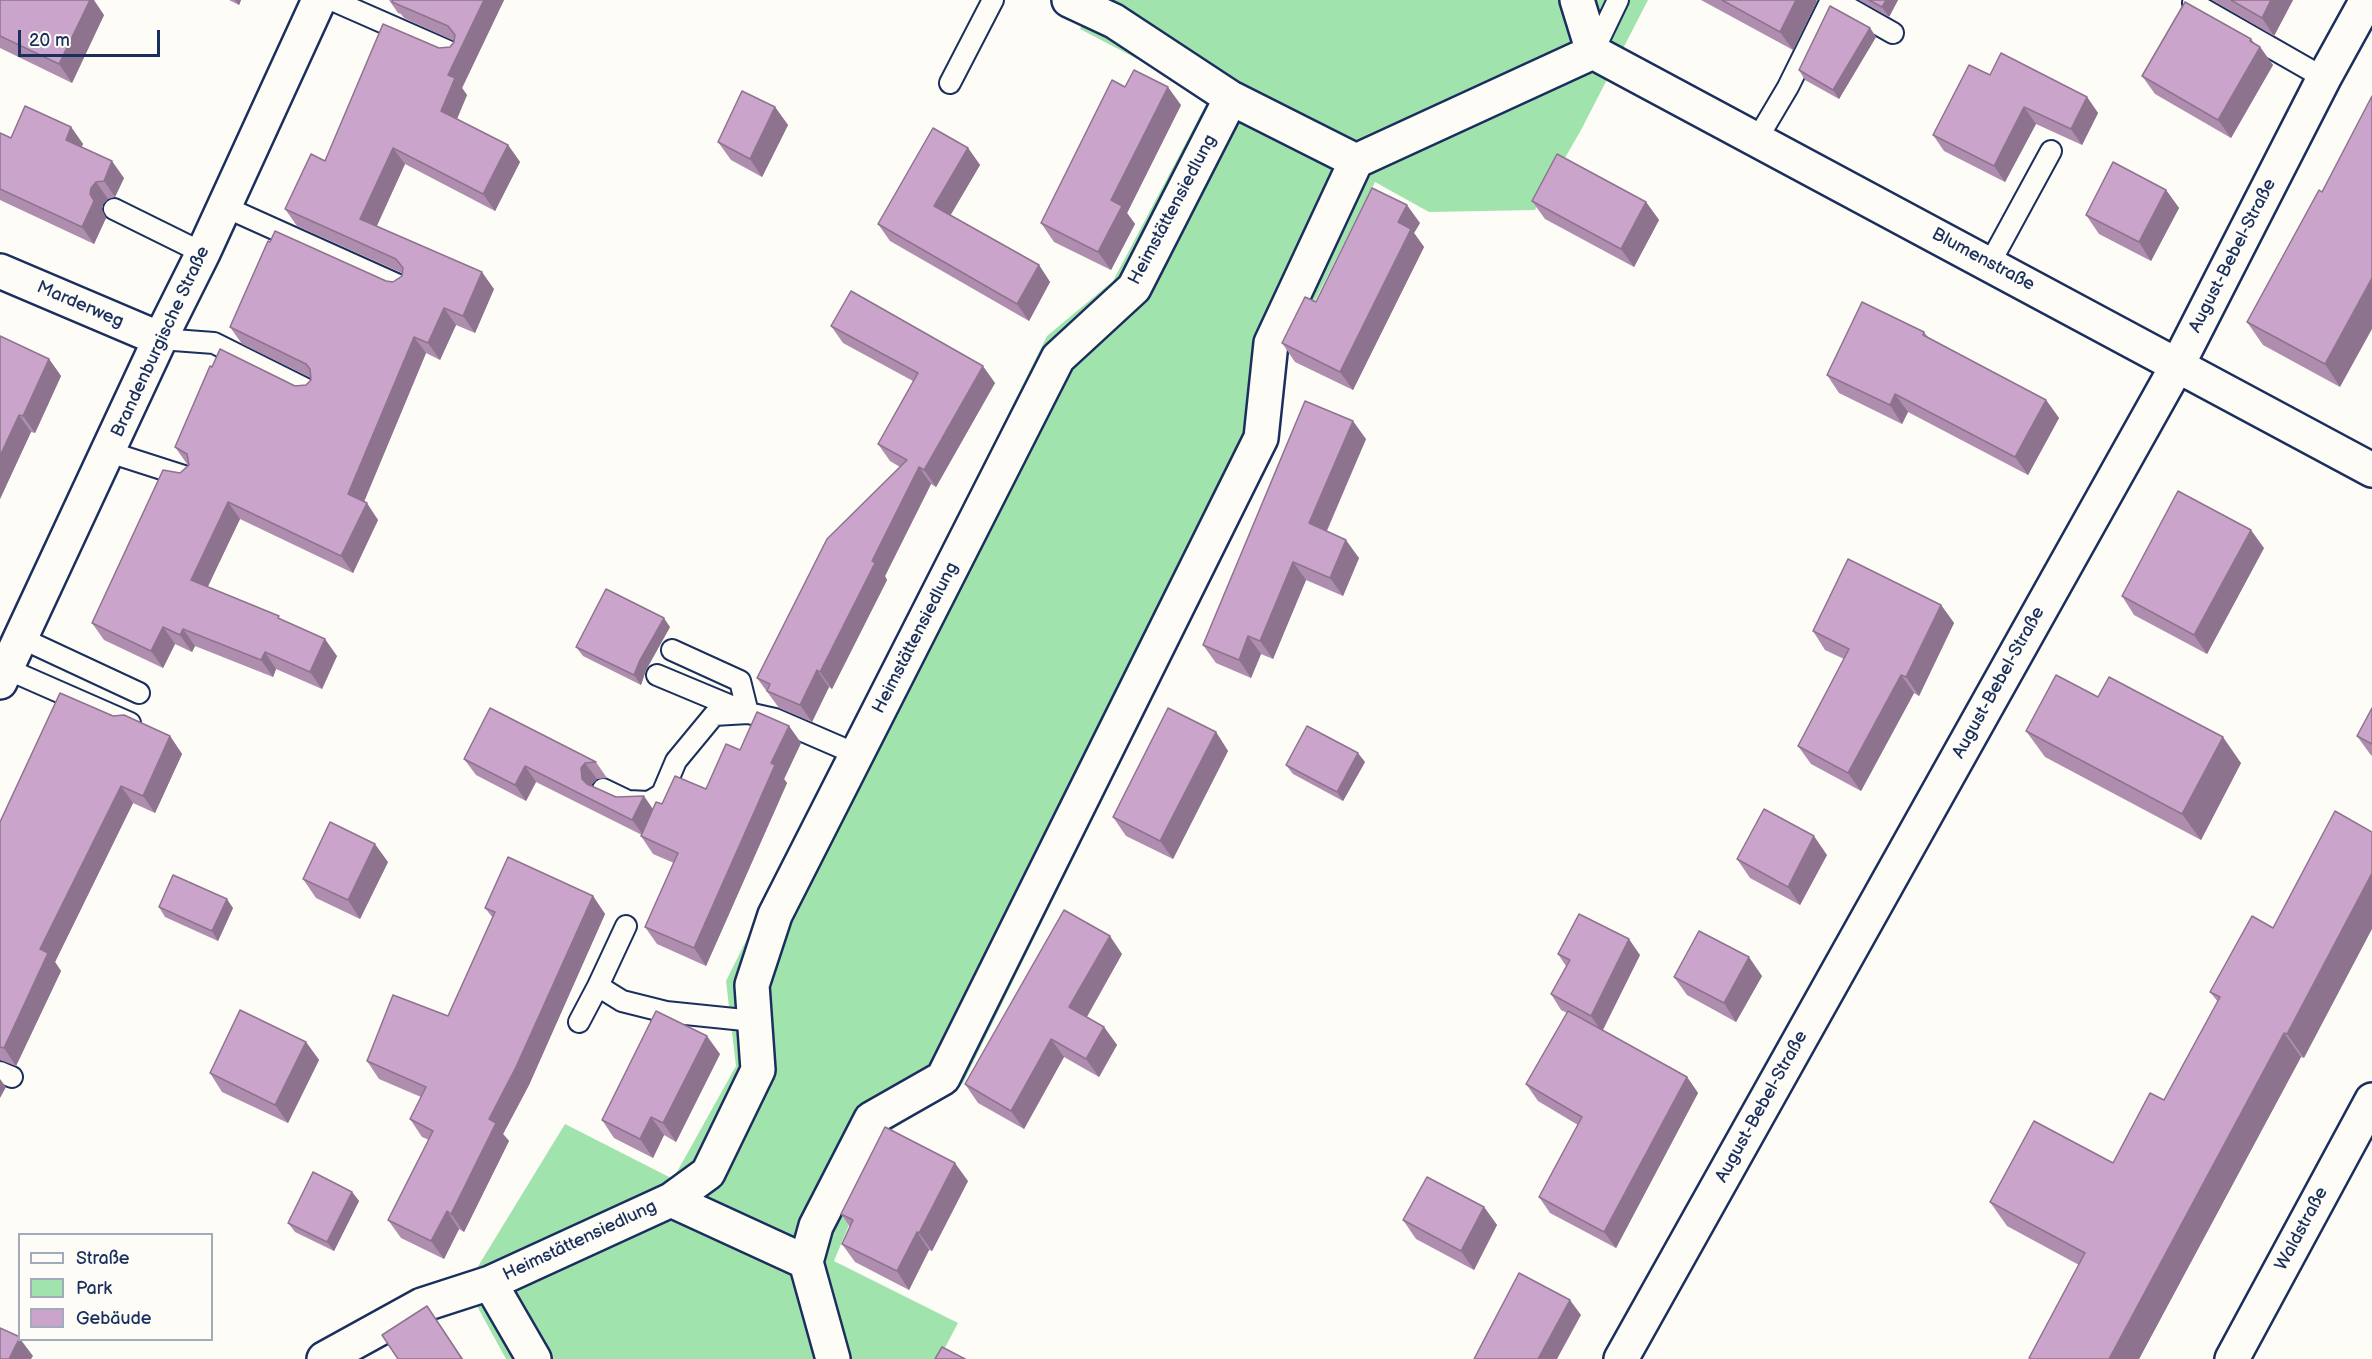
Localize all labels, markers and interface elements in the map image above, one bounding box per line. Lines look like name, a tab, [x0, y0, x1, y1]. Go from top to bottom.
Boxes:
scale bar	[21, 18, 164, 56]
text: 20 m	[29, 30, 70, 51]
street label: Heimstättensiedlung	[1124, 131, 1222, 289]
street label: August-Bebel-Straße	[2185, 175, 2281, 337]
street label: Blumenstraße	[1928, 224, 2038, 296]
street label: Brandenburgische Straße	[107, 243, 215, 441]
street label: Marderweg	[33, 277, 127, 333]
street label: Heimstättensiedlung	[868, 559, 964, 717]
street label: August-Bebel-Straße	[1948, 603, 2050, 763]
street label: August-Bebel-Straße	[1711, 1027, 1813, 1187]
street label: Waldstraße	[2271, 1184, 2333, 1274]
street label: Heimstättensiedlung	[500, 1196, 660, 1286]
legend	[18, 1233, 213, 1341]
text: Straße	[76, 1248, 129, 1269]
text: Park	[76, 1278, 112, 1299]
text: Gebäude	[76, 1308, 152, 1329]

